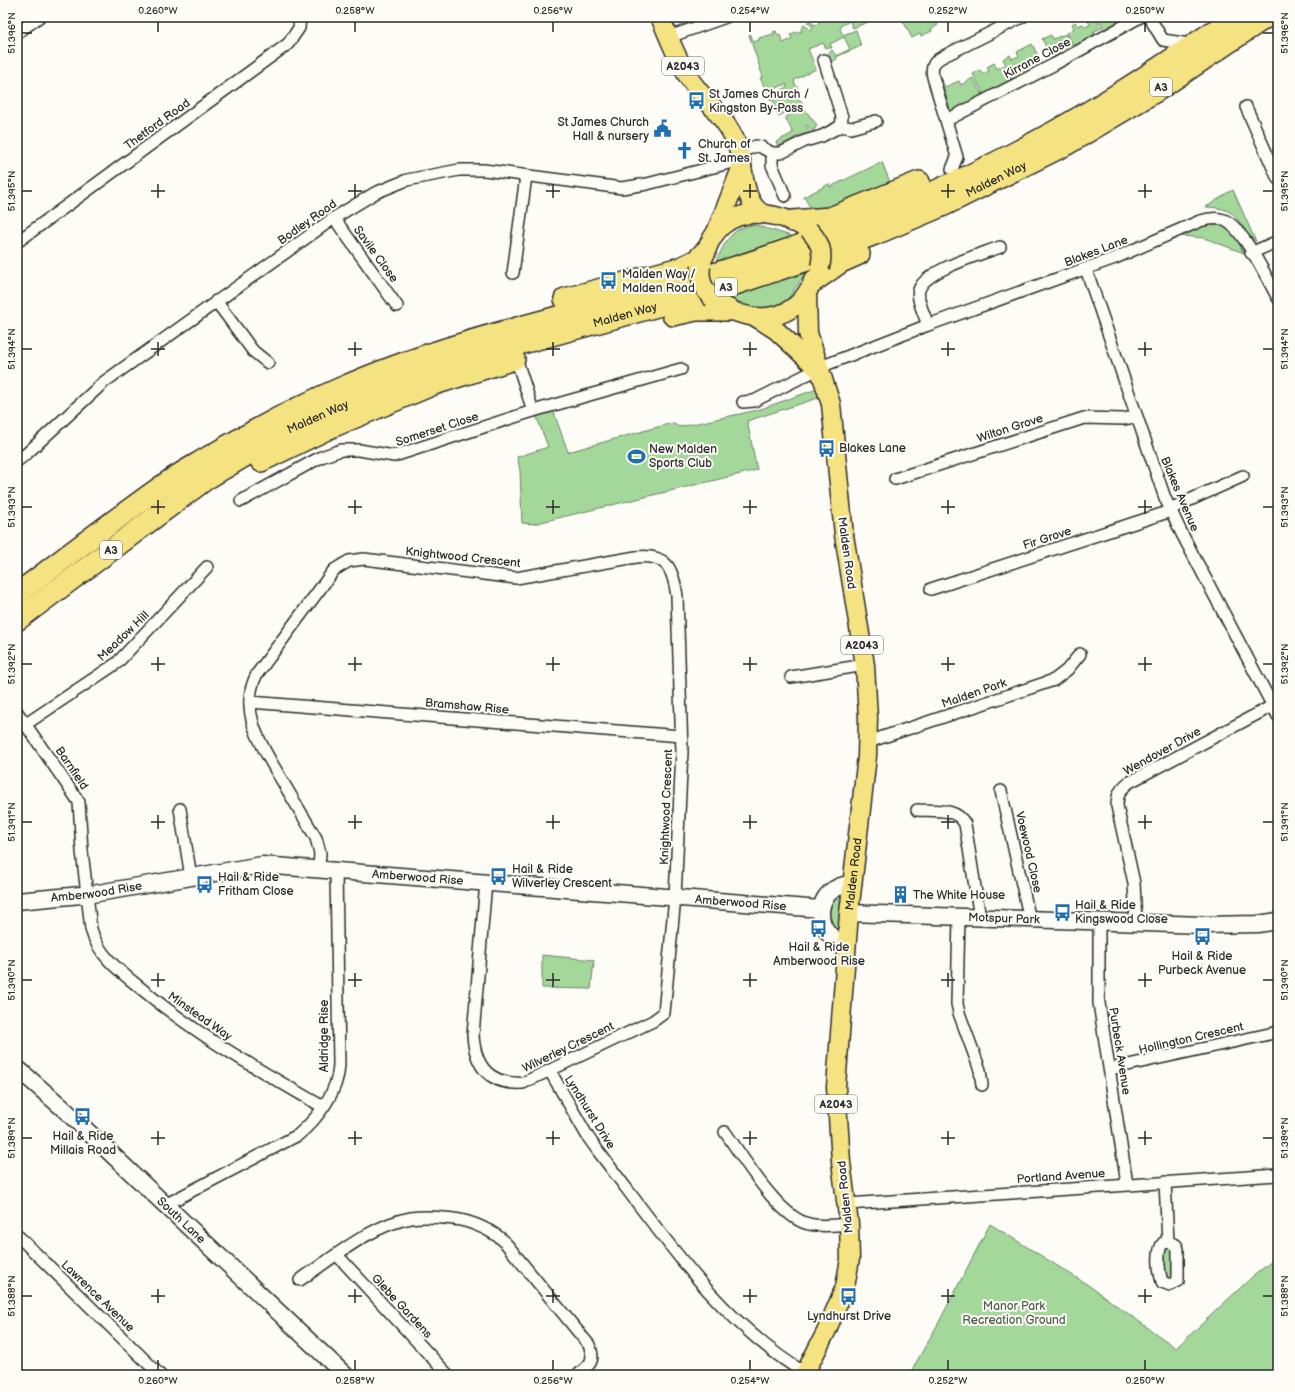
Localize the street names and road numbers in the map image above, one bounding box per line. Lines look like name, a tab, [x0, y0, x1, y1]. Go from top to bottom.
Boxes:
street label: Kirrane Close	[1001, 34, 1073, 82]
road number: A2043	[662, 57, 704, 75]
road number: A3	[1150, 78, 1172, 96]
street label: Thetford Road	[121, 95, 193, 153]
street label: Malden Way	[963, 158, 1030, 201]
street label: Bodley Road	[275, 197, 340, 248]
street label: Savile Close	[350, 223, 401, 286]
street label: Blakes Lane	[1062, 232, 1130, 270]
road number: A3	[715, 278, 737, 296]
street label: Malden Way	[591, 299, 659, 331]
street label: Malden Way	[285, 397, 352, 437]
street label: Somerset Close	[394, 409, 481, 450]
street label: Wilton Grove	[975, 411, 1045, 446]
street label: Blakes Avenue	[1157, 455, 1202, 534]
street label: Malden Road	[834, 516, 859, 590]
street label: Fir Grove	[1021, 524, 1073, 553]
road number: A3	[100, 541, 122, 559]
street label: Knightwood Crescent	[405, 544, 522, 571]
street label: Meadow Hill	[94, 608, 152, 665]
road number: A2043	[841, 636, 883, 654]
street label: Malden Park	[940, 675, 1009, 712]
street label: Bramshaw Rise	[424, 695, 509, 718]
street label: Wendover Drive	[1121, 724, 1204, 779]
street label: Barnfield	[52, 744, 91, 793]
street label: Knightwood Crescent	[657, 749, 676, 865]
street label: Voewood Close	[1012, 810, 1045, 894]
street label: Malden Road	[842, 837, 866, 911]
street label: Amberwood Rise	[371, 867, 464, 889]
street label: Amberwood Rise	[50, 879, 143, 906]
street label: Amberwood Rise	[694, 892, 787, 914]
street label: Motspur Park	[968, 910, 1040, 927]
street label: Minstead Way	[165, 989, 235, 1044]
street label: Aldridge Rise	[317, 1000, 332, 1072]
street label: Purbeck Avenue	[1105, 1006, 1134, 1096]
street label: Wilverley Crescent	[520, 1019, 617, 1076]
street label: Hollington Crescent	[1137, 1019, 1245, 1058]
street label: Lyndhurst Drive	[561, 1073, 618, 1152]
road number: A2043	[815, 1095, 857, 1113]
street label: Malden Road	[834, 1160, 857, 1234]
street label: Portland Avenue	[1016, 1166, 1106, 1187]
street label: South Lane	[154, 1194, 209, 1247]
street label: Lawrence Avenue	[58, 1257, 138, 1335]
street label: Glebe Gardens	[368, 1271, 435, 1342]

